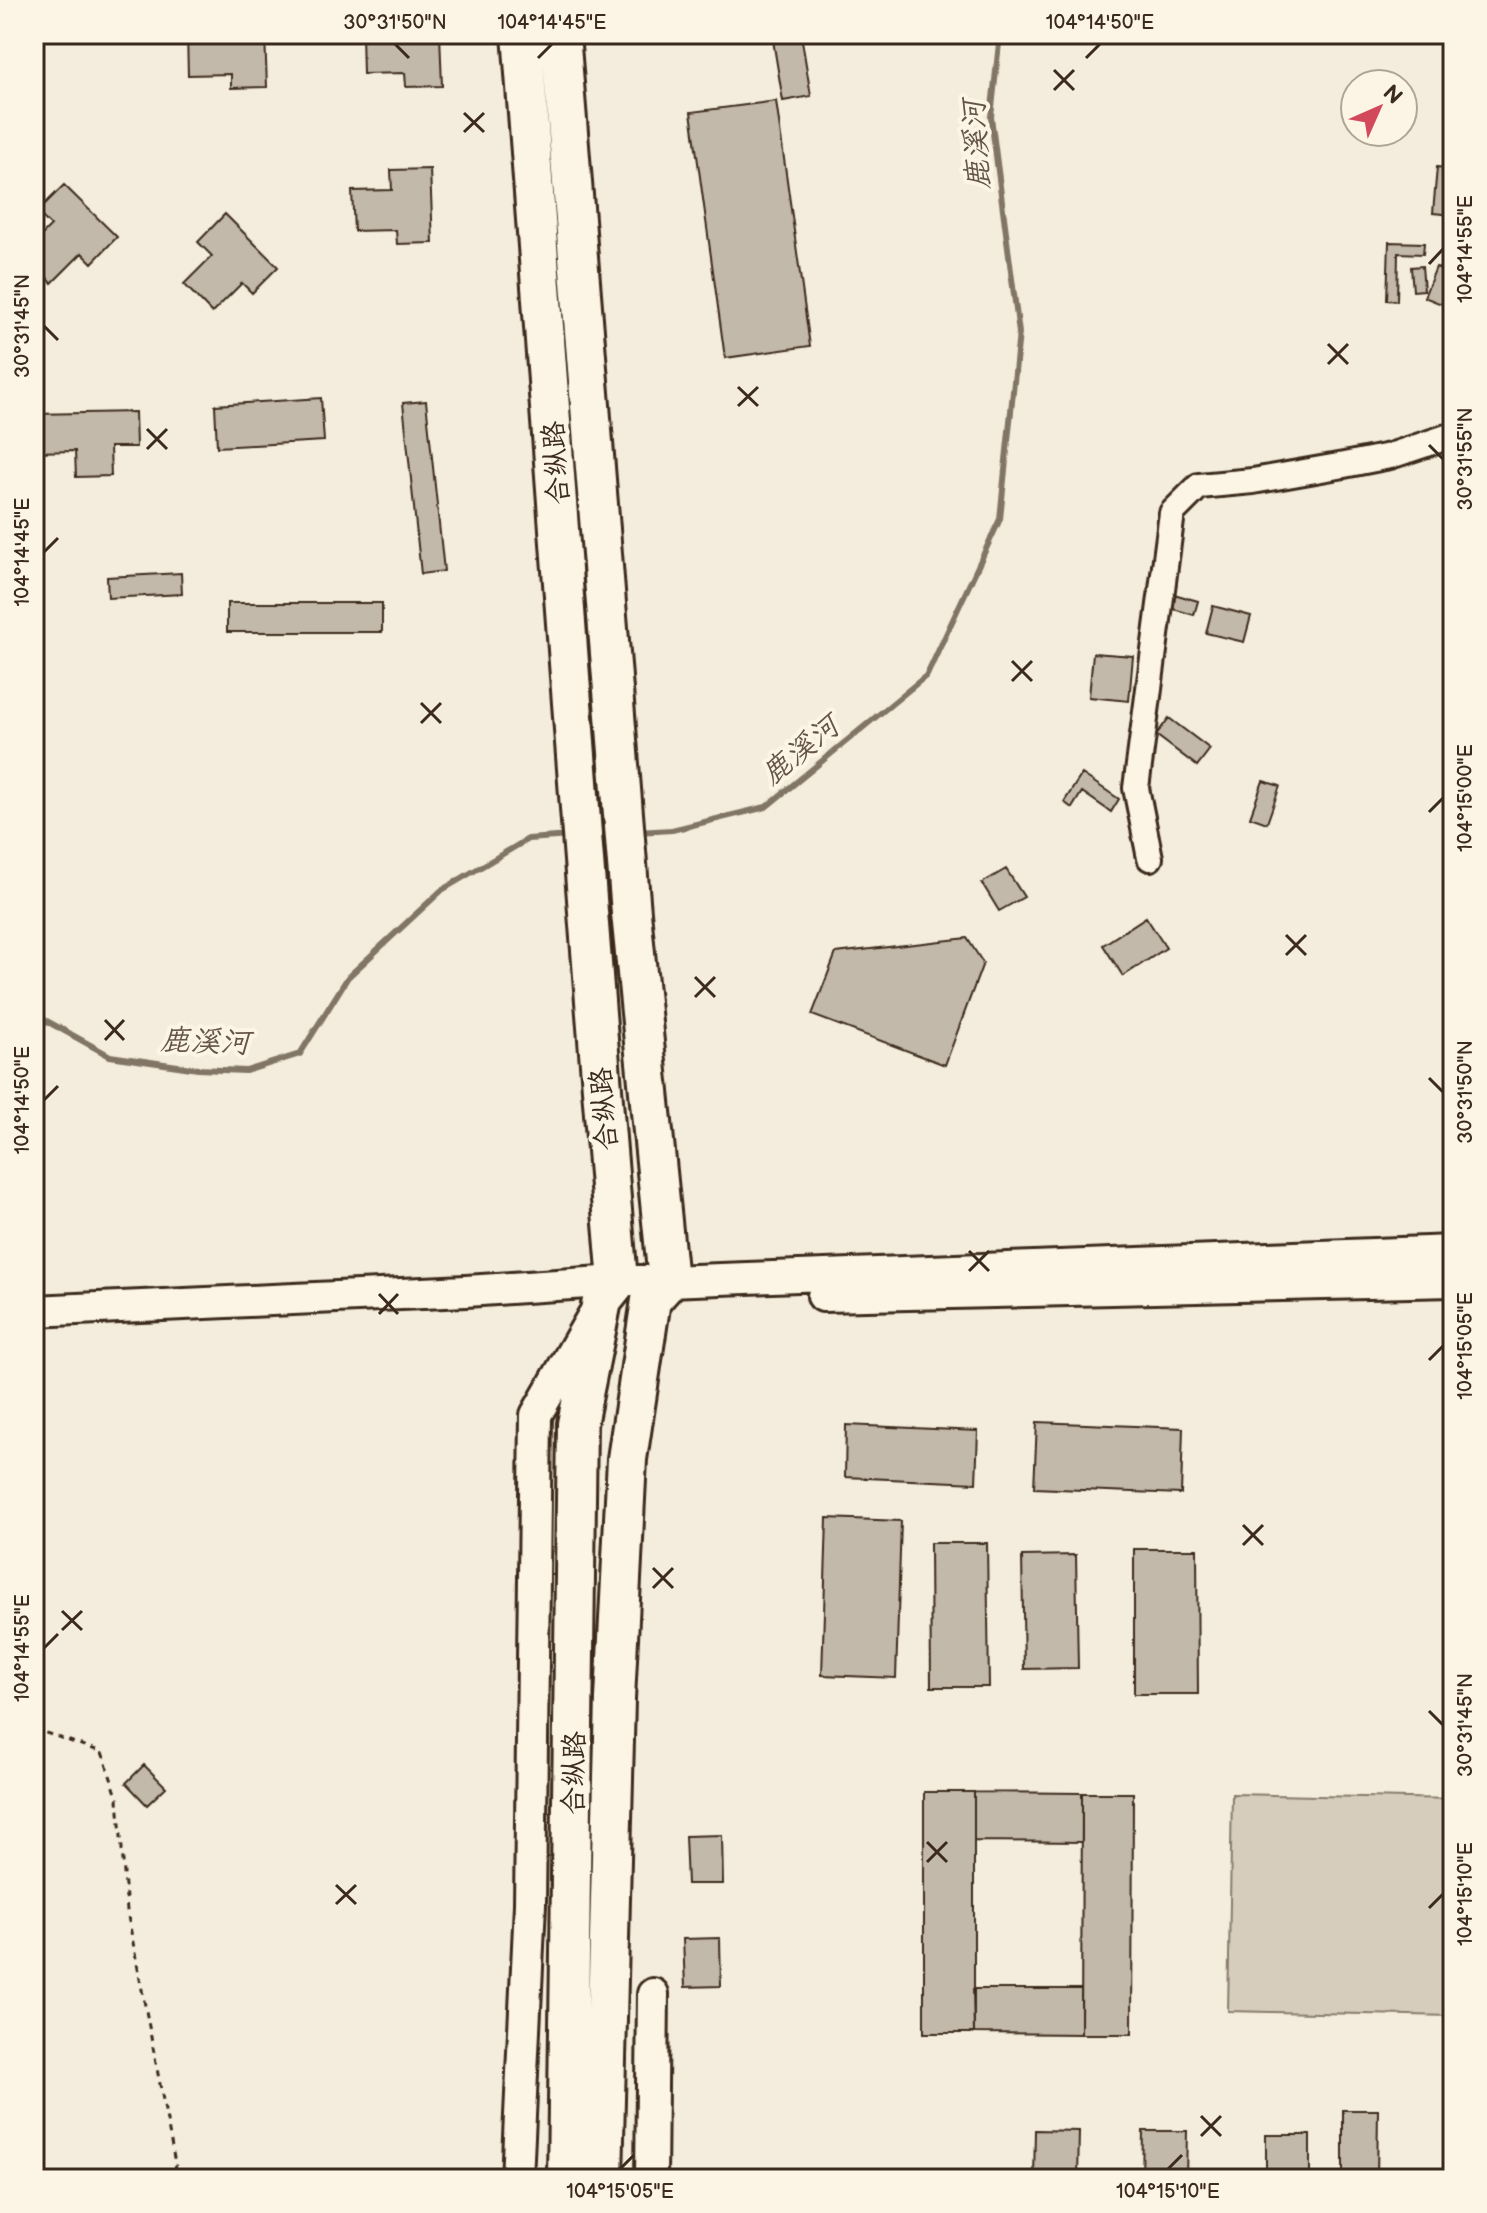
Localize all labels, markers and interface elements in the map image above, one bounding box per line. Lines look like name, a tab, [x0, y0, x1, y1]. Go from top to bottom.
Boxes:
text: 30°31'50"N	[343, 11, 447, 35]
text: 104°14'45"E	[498, 11, 606, 35]
text: 104°14'50"E	[1046, 11, 1154, 35]
north arrow	[1339, 68, 1419, 148]
text: N	[1377, 80, 1407, 110]
water label: 鹿溪河	[956, 94, 998, 191]
text: 104°14'55"E	[1454, 195, 1478, 303]
text: 30°31'45"N	[11, 274, 35, 378]
text: 30°31'55"N	[1454, 407, 1478, 511]
street label: 合纵路	[537, 420, 576, 506]
text: 104°14'45"E	[11, 498, 35, 606]
water label: 鹿溪河	[754, 705, 851, 793]
text: 104°15'00"E	[1454, 744, 1478, 852]
water label: 鹿溪河	[159, 1022, 256, 1062]
text: 30°31'50"N	[1454, 1040, 1478, 1144]
text: 104°14'50"E	[11, 1046, 35, 1154]
street label: 合纵路	[584, 1066, 625, 1152]
text: 104°15'05"E	[1454, 1292, 1478, 1400]
text: 104°14'55"E	[11, 1594, 35, 1702]
text: 30°31'45"N	[1454, 1673, 1478, 1777]
street label: 合纵路	[557, 1731, 592, 1815]
text: 104°15'10"E	[1454, 1842, 1478, 1946]
text: 104°15'05"E	[566, 2180, 674, 2204]
text: 104°15'10"E	[1116, 2180, 1220, 2204]

